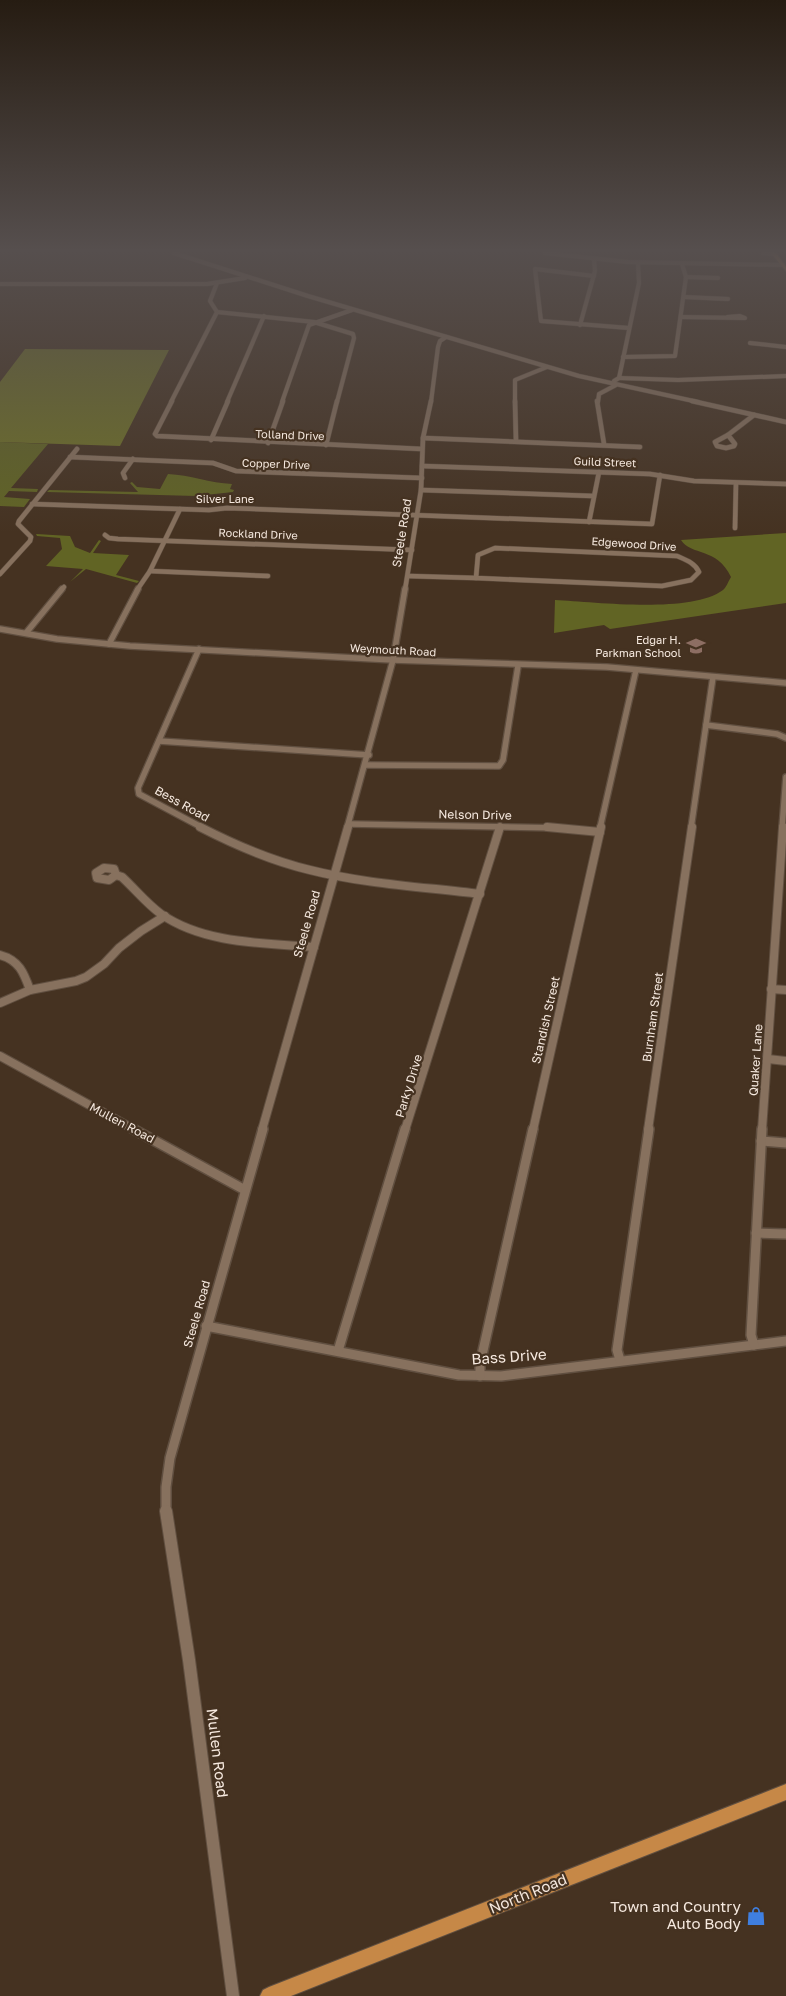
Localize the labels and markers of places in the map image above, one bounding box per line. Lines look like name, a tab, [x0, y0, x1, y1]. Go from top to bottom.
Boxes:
place label: Edgar H. Parkman School	[595, 633, 681, 659]
school or university icon: Edgar H. Parkman School	[685, 635, 707, 657]
place label: Town and Country Auto Body	[610, 1897, 742, 1932]
shop icon: Town and Country Auto Body	[745, 1905, 767, 1927]

